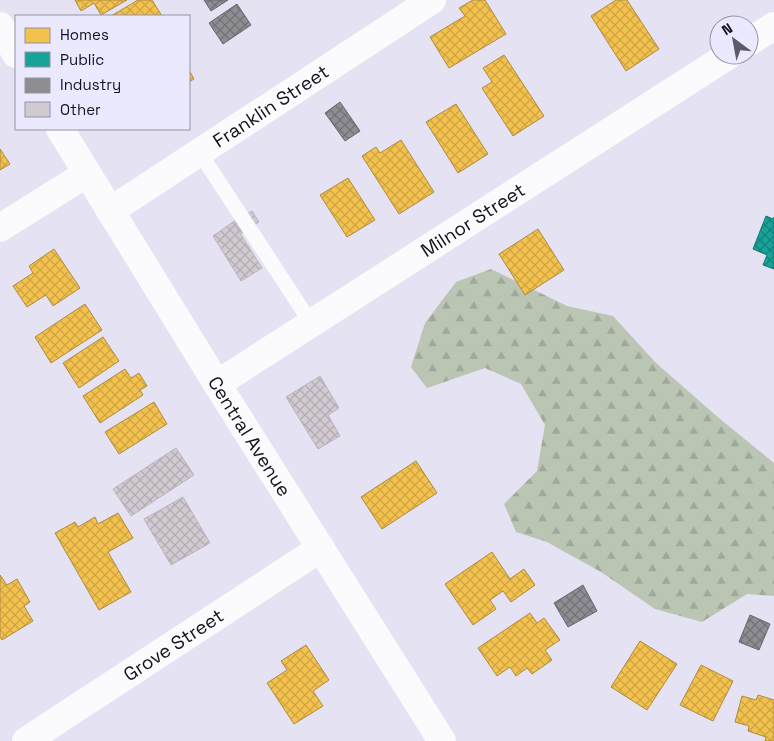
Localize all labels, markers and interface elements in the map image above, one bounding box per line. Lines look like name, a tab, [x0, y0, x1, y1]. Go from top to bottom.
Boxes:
legend	[15, 15, 190, 130]
north arrow	[709, 15, 759, 65]
text: N	[718, 19, 736, 39]
text: Homes	[60, 25, 109, 44]
text: Public	[60, 50, 104, 69]
street label: Franklin Street	[208, 59, 334, 153]
text: Industry	[60, 75, 121, 94]
text: Other	[60, 100, 101, 119]
street label: Milnor Street	[416, 177, 530, 263]
street label: Central Avenue	[202, 371, 297, 501]
street label: Grove Street	[119, 603, 228, 687]

